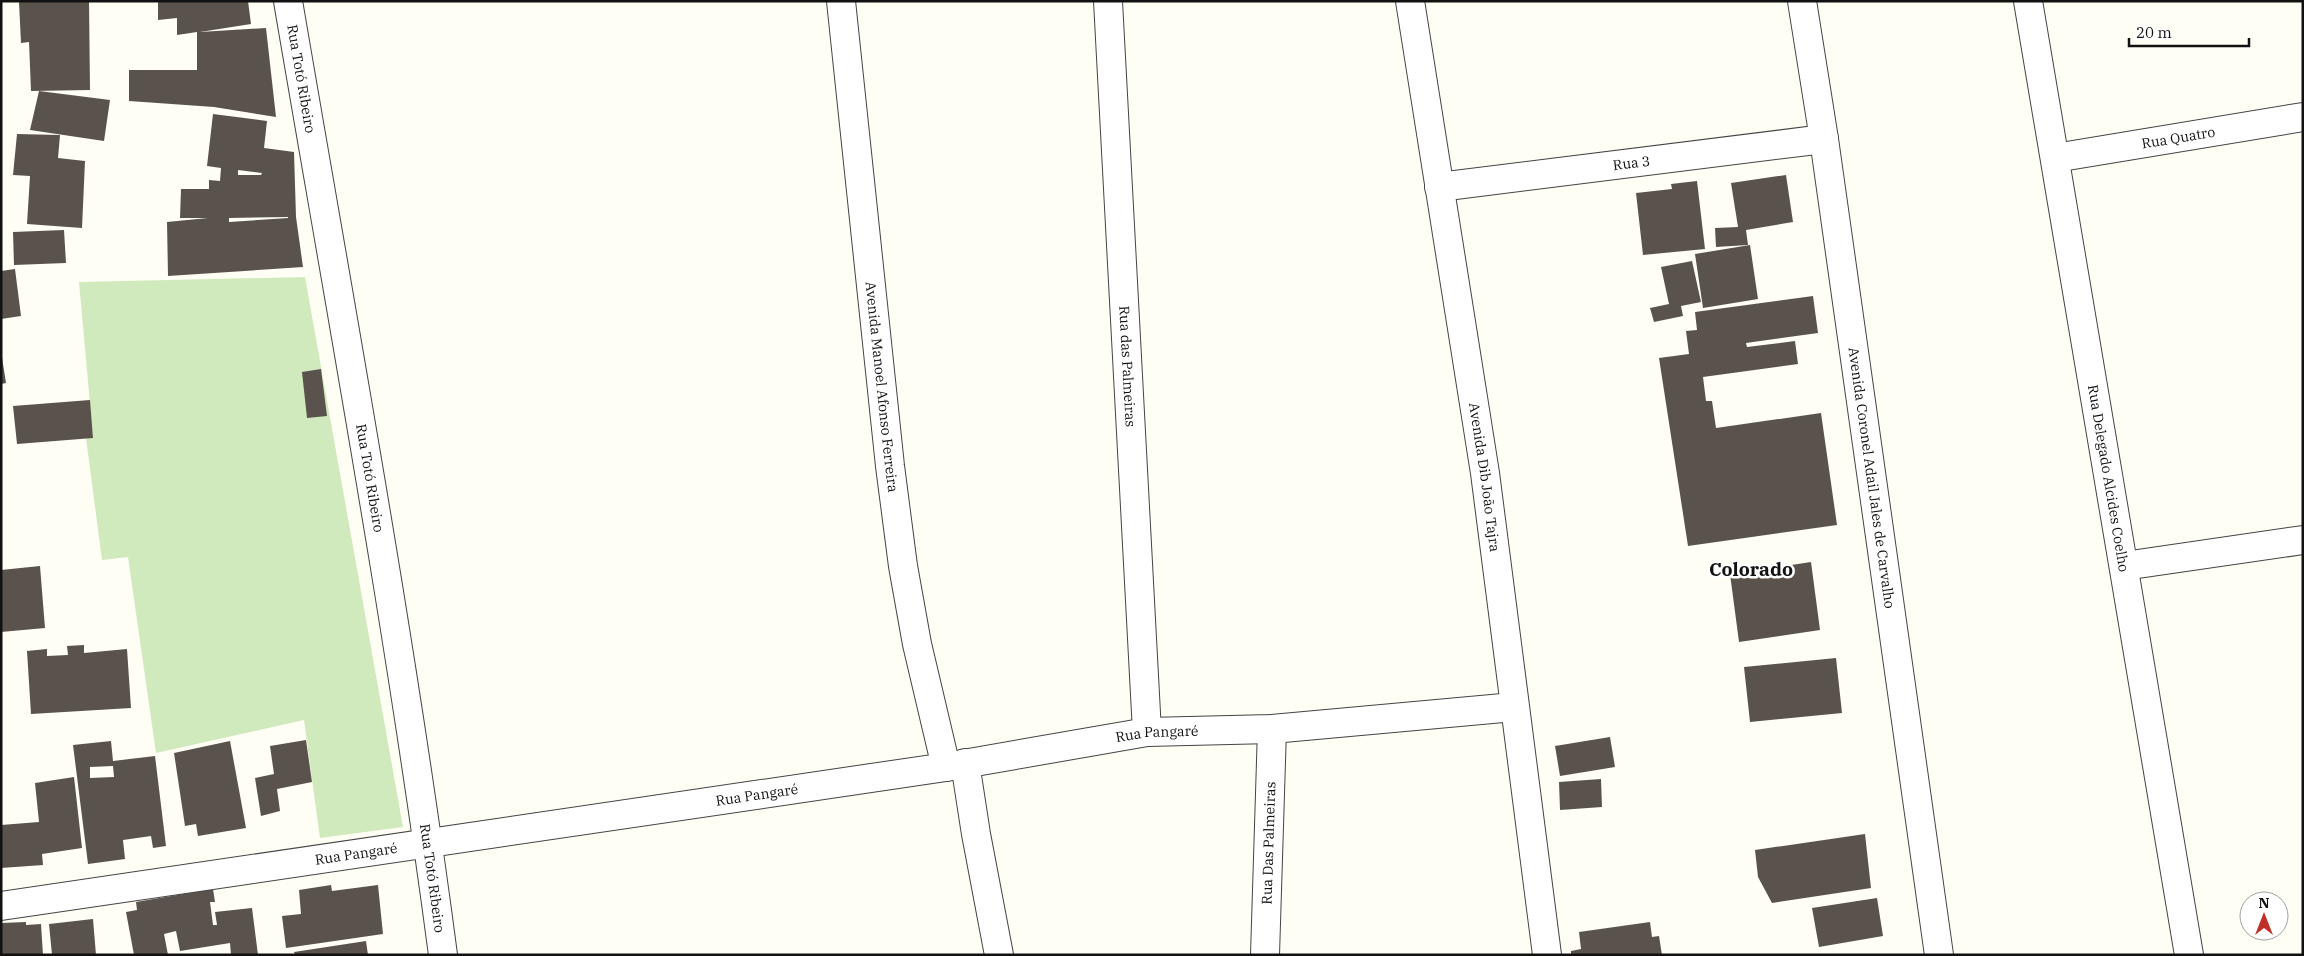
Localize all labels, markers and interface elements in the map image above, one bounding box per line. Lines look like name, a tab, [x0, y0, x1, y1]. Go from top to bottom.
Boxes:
scale bar	[2129, 15, 2249, 47]
street label: Rua Totó Ribeiro	[283, 23, 320, 135]
text: 20 m	[2136, 23, 2172, 42]
street label: Rua Quatro	[2140, 123, 2216, 153]
street label: Rua 3	[1612, 152, 1651, 174]
street label: Avenida Manoel Afonso Ferreira	[862, 281, 902, 494]
street label: Rua das Palmeiras	[1115, 305, 1140, 428]
street label: Avenida Coronel Adail Jales de Carvalho	[1844, 346, 1899, 610]
street label: Rua Delegado Alcides Coelho	[2084, 383, 2133, 573]
street label: Avenida Dib João Tajra	[1465, 401, 1504, 553]
street label: Rua Totó Ribeiro	[352, 422, 388, 534]
district label: Colorado	[1709, 557, 1793, 581]
street label: Rua Pangaré	[1114, 722, 1199, 746]
street label: Rua Pangaré	[714, 780, 799, 810]
street label: Rua Das Palmeiras	[1258, 781, 1279, 905]
street label: Rua Totó Ribeiro	[416, 822, 449, 934]
street label: Rua Pangaré	[314, 839, 399, 869]
north arrow	[2239, 891, 2289, 941]
text: N	[2258, 894, 2270, 912]

